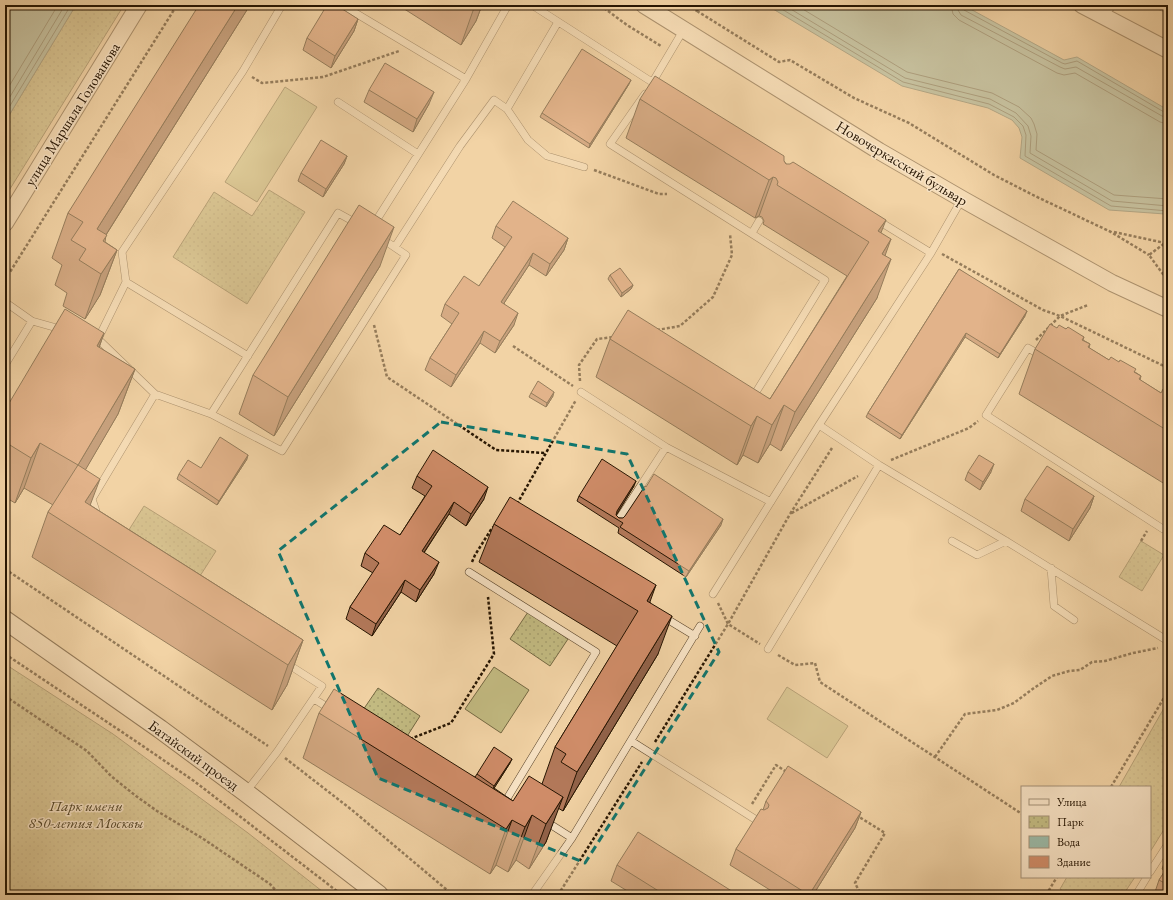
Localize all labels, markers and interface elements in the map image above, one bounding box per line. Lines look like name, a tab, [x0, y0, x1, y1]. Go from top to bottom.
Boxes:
street label: улица Маршала Голованова	[20, 39, 124, 189]
street label: Новочеркасский бульвар	[833, 116, 972, 210]
street label: Батайский проезд	[145, 716, 243, 794]
legend	[1021, 786, 1151, 878]
text: Улица	[1056, 794, 1087, 810]
park label: Парк имени 850-летия Москвы	[28, 796, 144, 832]
text: Парк	[1057, 814, 1084, 830]
text: Вода	[1057, 834, 1080, 850]
text: Здание	[1057, 854, 1091, 870]

